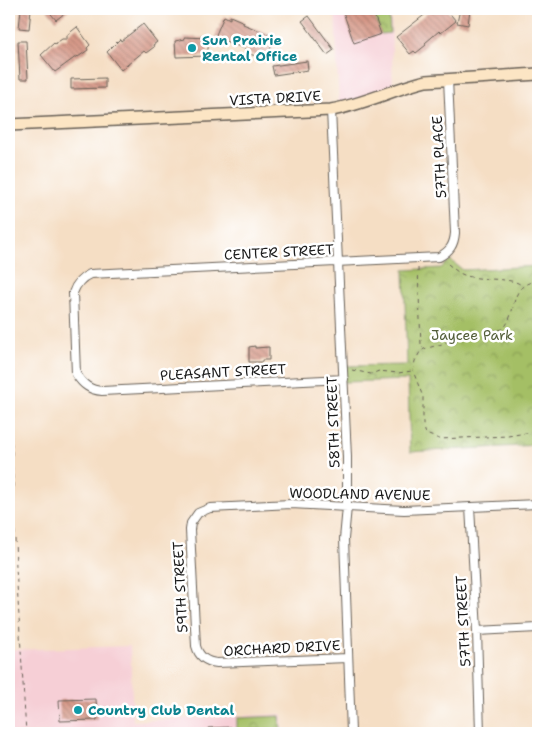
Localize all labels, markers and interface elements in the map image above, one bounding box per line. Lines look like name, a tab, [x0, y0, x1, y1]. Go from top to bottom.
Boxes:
place label: Sun Prairie Rental Office	[202, 31, 297, 65]
marker: Sun Prairie Rental Office	[186, 42, 198, 54]
street label: VISTA DRIVE	[229, 87, 322, 109]
street label: 57TH PLACE	[428, 115, 450, 199]
street label: CENTER STREET	[224, 240, 335, 264]
park label: Jaycee Park	[431, 326, 513, 344]
street label: PLEASANT STREET	[159, 360, 287, 384]
street label: 58TH STREET	[322, 375, 344, 468]
street label: WOODLAND AVENUE	[289, 484, 431, 504]
street label: 59TH STREET	[169, 540, 191, 633]
street label: 57TH STREET	[452, 575, 474, 667]
street label: ORCHARD DRIVE	[223, 636, 341, 660]
place label: Country Club Dental	[88, 701, 235, 719]
marker: Country Club Dental	[72, 704, 84, 716]

